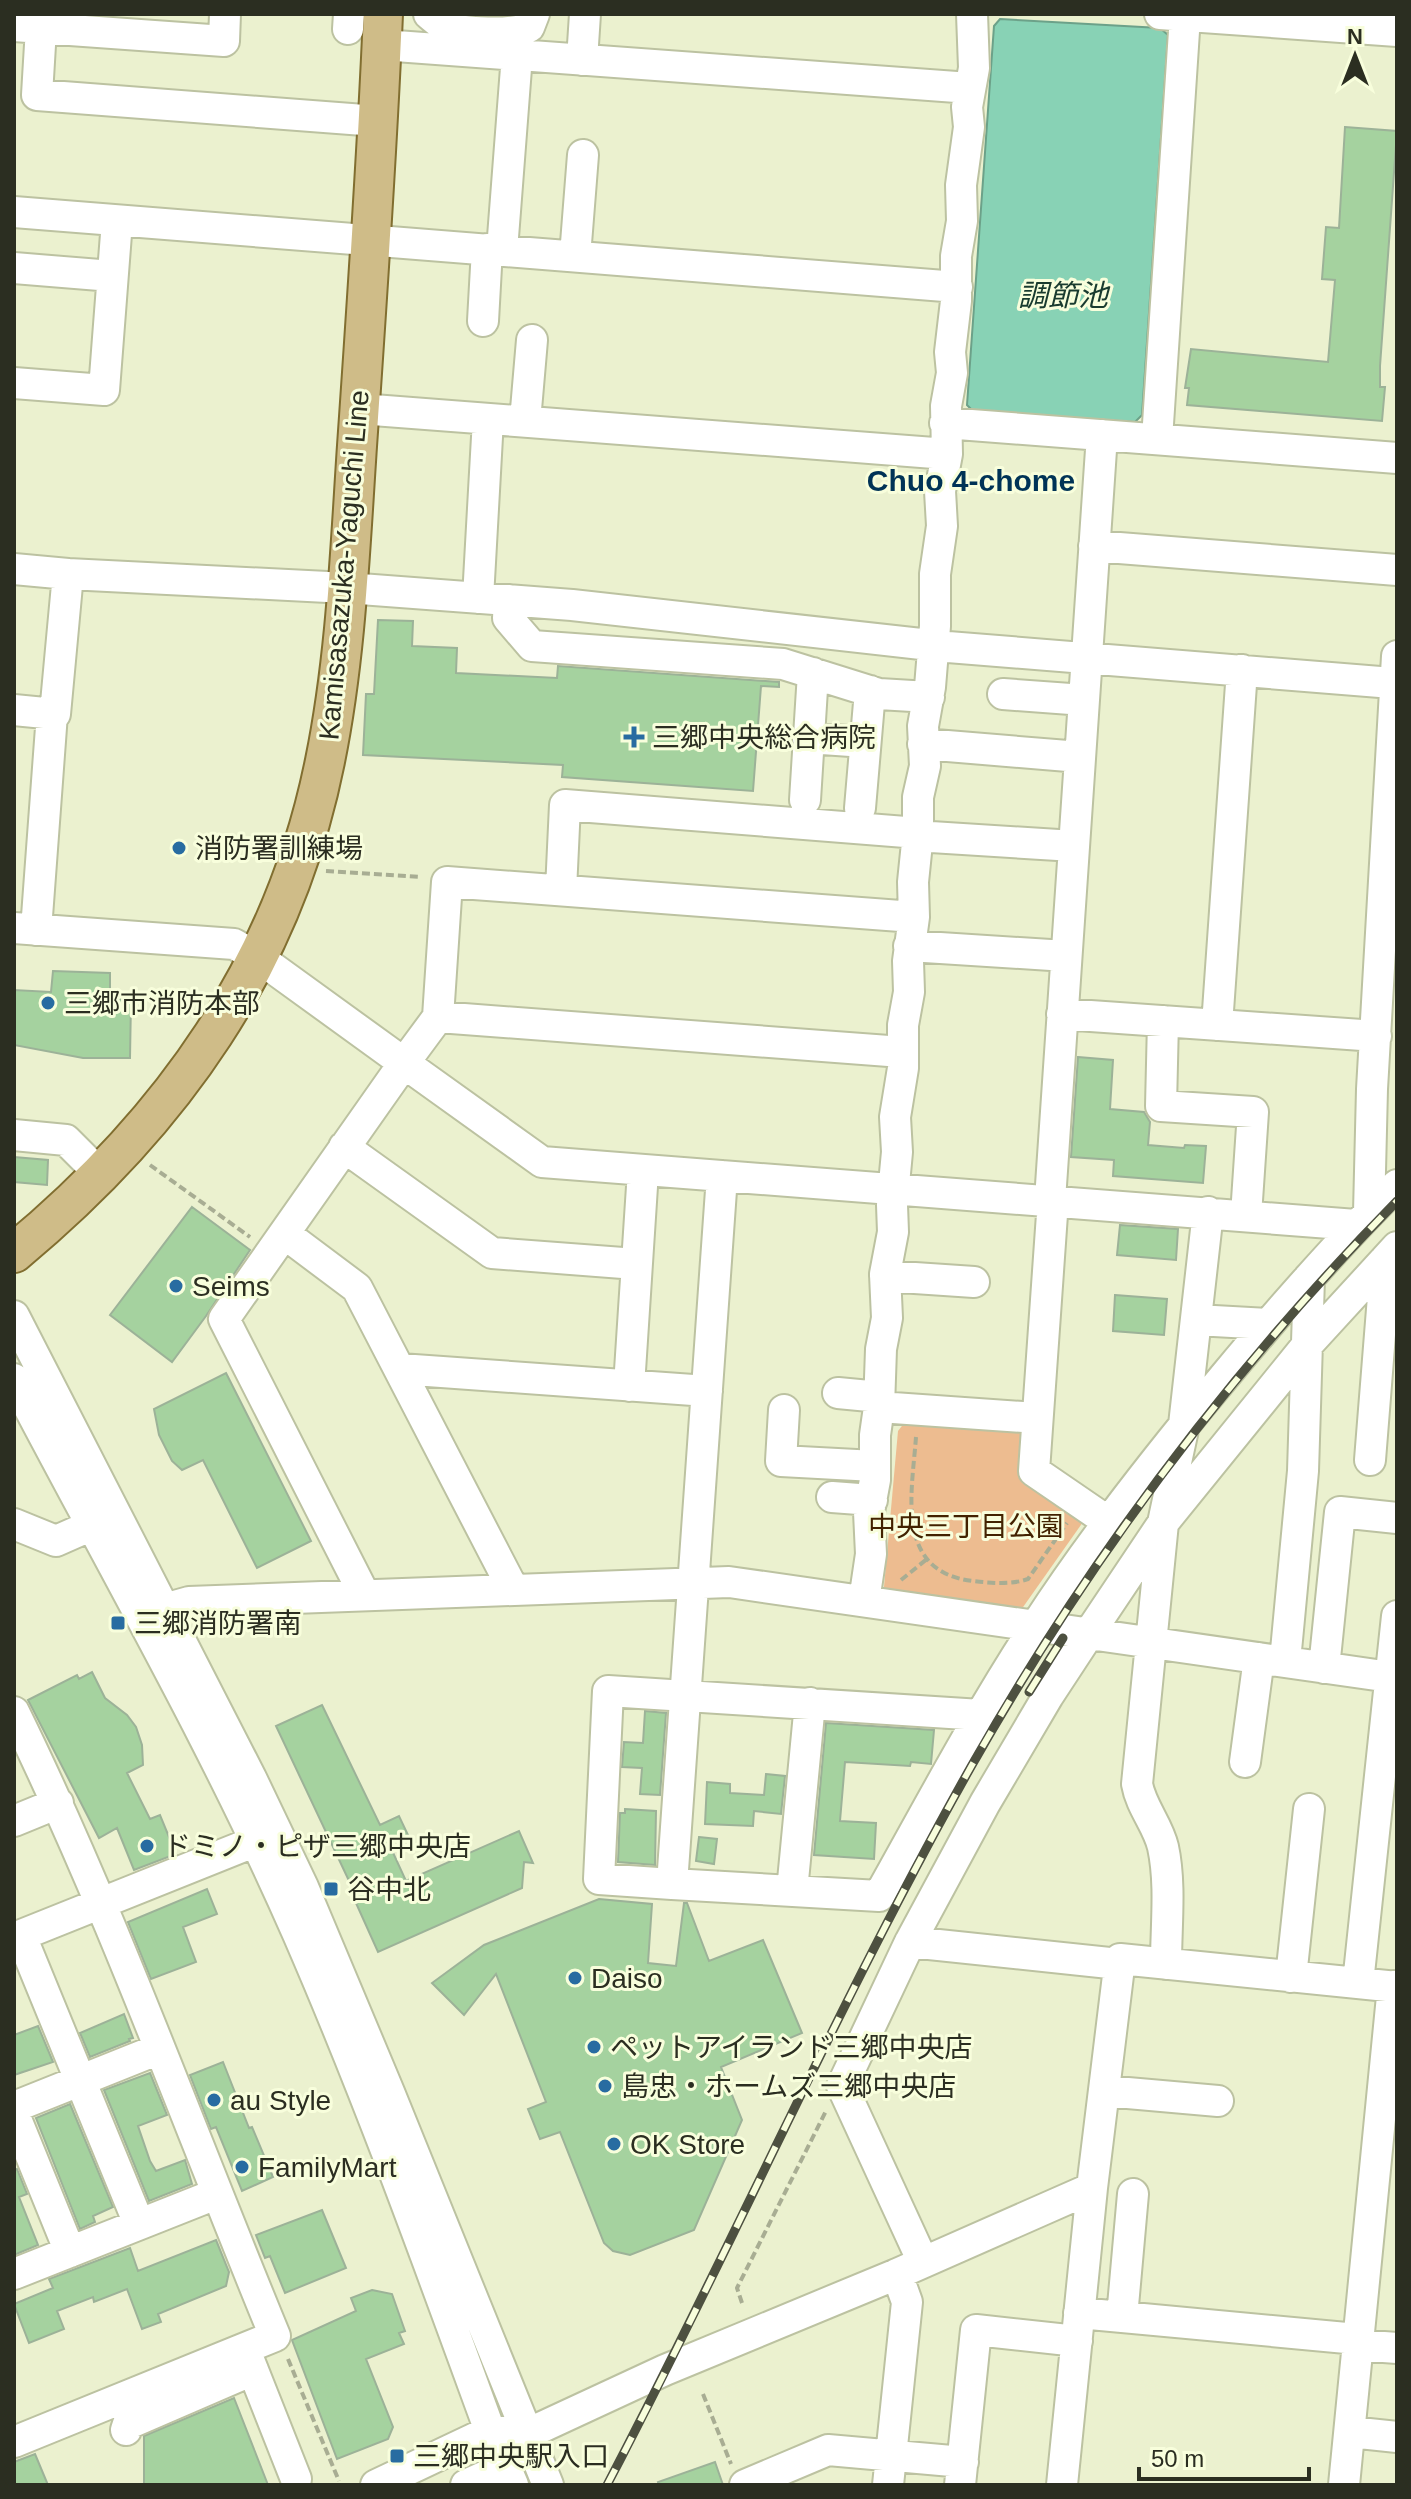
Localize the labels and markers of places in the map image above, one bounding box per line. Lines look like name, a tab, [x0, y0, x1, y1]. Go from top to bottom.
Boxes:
place label: 三郷中央総合病院	[652, 722, 876, 753]
marker: 三郷中央総合病院	[623, 726, 645, 748]
place label: 消防署訓練場	[195, 833, 363, 864]
marker: 消防署訓練場	[170, 839, 188, 857]
place label: 三郷市消防本部	[64, 988, 260, 1019]
marker: 三郷市消防本部	[39, 994, 57, 1012]
place label: Seims	[192, 1271, 270, 1302]
marker: Seims	[167, 1277, 185, 1295]
place label: 三郷消防署南	[134, 1608, 302, 1639]
marker: 三郷消防署南	[109, 1614, 127, 1632]
place label: ドミノ・ピザ三郷中央店	[163, 1831, 471, 1862]
marker: ドミノ・ピザ三郷中央店	[138, 1837, 156, 1855]
place label: 谷中北	[347, 1874, 431, 1905]
marker: 谷中北	[322, 1880, 340, 1898]
place label: Daiso	[591, 1963, 663, 1994]
marker: Daiso	[566, 1969, 584, 1987]
place label: ペットアイランド三郷中央店	[610, 2032, 973, 2063]
marker: ペットアイランド三郷中央店	[585, 2038, 603, 2056]
place label: 島忠・ホームズ三郷中央店	[621, 2071, 956, 2102]
marker: 島忠・ホームズ三郷中央店	[596, 2077, 614, 2095]
place label: au Style	[230, 2085, 331, 2116]
marker: au Style	[205, 2091, 223, 2109]
place label: OK Store	[630, 2129, 745, 2160]
marker: OK Store	[605, 2135, 623, 2153]
place label: FamilyMart	[258, 2152, 397, 2183]
marker: FamilyMart	[233, 2158, 251, 2176]
place label: 三郷中央駅入口	[413, 2441, 609, 2472]
marker: 三郷中央駅入口	[388, 2447, 406, 2465]

